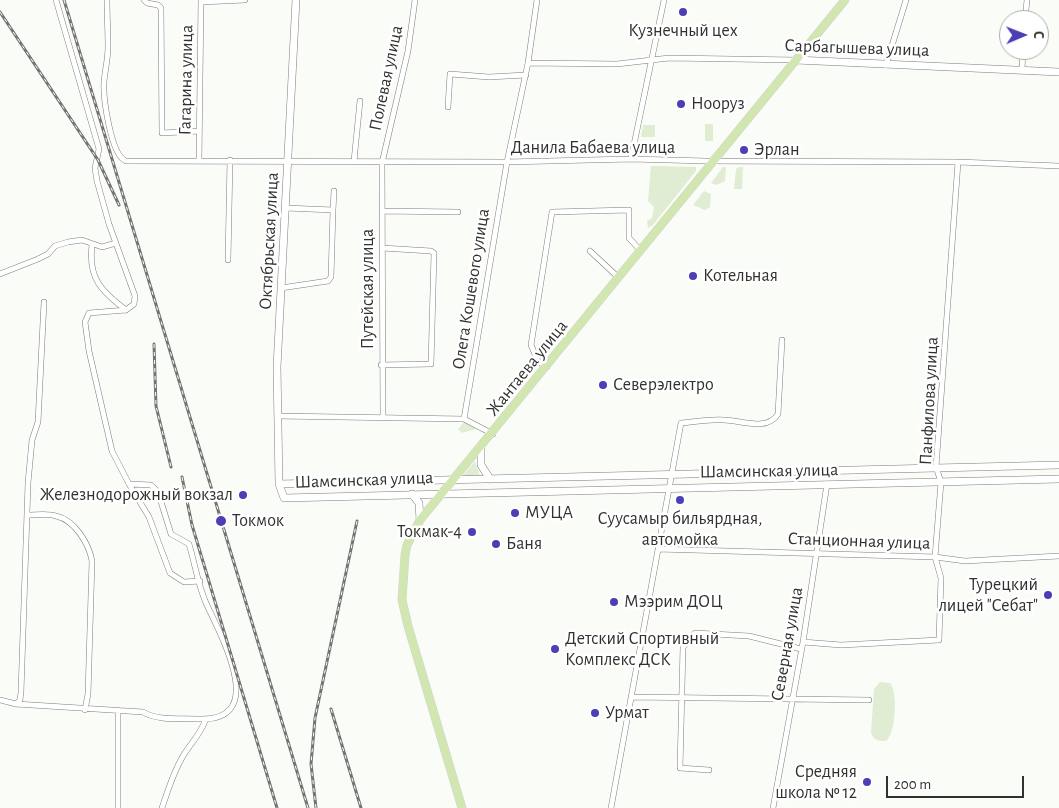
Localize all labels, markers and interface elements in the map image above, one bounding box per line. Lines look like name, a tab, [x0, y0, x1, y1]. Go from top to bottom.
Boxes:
marker: Кузнечный цех	[677, 6, 689, 18]
north arrow	[999, 10, 1049, 60]
place label: Кузнечный цех	[628, 20, 738, 42]
street label: Полевая улица	[364, 23, 408, 133]
street label: Гагарина улица	[174, 24, 198, 136]
text: С	[1031, 31, 1045, 39]
street label: Сарбагышева улица	[784, 35, 930, 61]
place label: Нооруз	[691, 93, 745, 115]
marker: Нооруз	[675, 98, 687, 110]
street label: Данила Бабаева улица	[511, 137, 675, 159]
place label: Эрлан	[754, 139, 800, 161]
marker: Эрлан	[738, 144, 750, 156]
street label: Октябрьская улица	[255, 172, 283, 310]
street label: Олега Кошевого улица	[448, 207, 494, 371]
street label: Путейская улица	[357, 229, 379, 349]
place label: Котельная	[703, 265, 778, 287]
marker: Котельная	[687, 270, 699, 282]
street label: Жантаева улица	[482, 316, 572, 420]
street label: Панфилова улица	[915, 336, 943, 466]
place label: Северэлектро	[613, 374, 714, 396]
marker: Северэлектро	[597, 379, 609, 391]
street label: Шамсинская улица	[699, 459, 839, 483]
street label: Шамсинская улица	[294, 467, 434, 493]
place label: Железнодорожный вокзал	[40, 484, 233, 506]
marker: Железнодорожный вокзал	[237, 489, 249, 501]
marker: Суусамыр бильярдная, автомойка	[674, 494, 686, 506]
place label: МУЦА	[525, 502, 573, 524]
marker: МУЦА	[509, 507, 521, 519]
place label: Суусамыр бильярдная, автомойка	[598, 508, 762, 550]
place label: Токмок	[232, 510, 284, 532]
marker: Токмок	[214, 514, 228, 528]
place label: Токмак-4	[397, 521, 462, 543]
marker: Токмак-4	[466, 526, 478, 538]
street label: Станционная улица	[787, 528, 931, 554]
place label: Баня	[506, 533, 542, 555]
marker: Баня	[490, 538, 502, 550]
place label: Турецкий лицей "Себат"	[939, 574, 1038, 616]
street label: Северная улица	[766, 585, 808, 703]
marker: Турецкий лицей "Себат"	[1042, 589, 1054, 601]
place label: Мээрим ДОЦ	[624, 591, 723, 613]
marker: Мээрим ДОЦ	[608, 596, 620, 608]
place label: Детский Спортивный Комплекс ДСК	[565, 628, 719, 670]
marker: Детский Спортивный Комплекс ДСК	[549, 643, 561, 655]
place label: Урмат	[605, 702, 649, 724]
marker: Урмат	[589, 707, 601, 719]
place label: Средняя школа № 12	[775, 761, 857, 804]
scale bar	[889, 766, 1026, 798]
marker: Средняя школа № 12	[861, 776, 873, 788]
text: 200 m	[894, 777, 931, 792]

